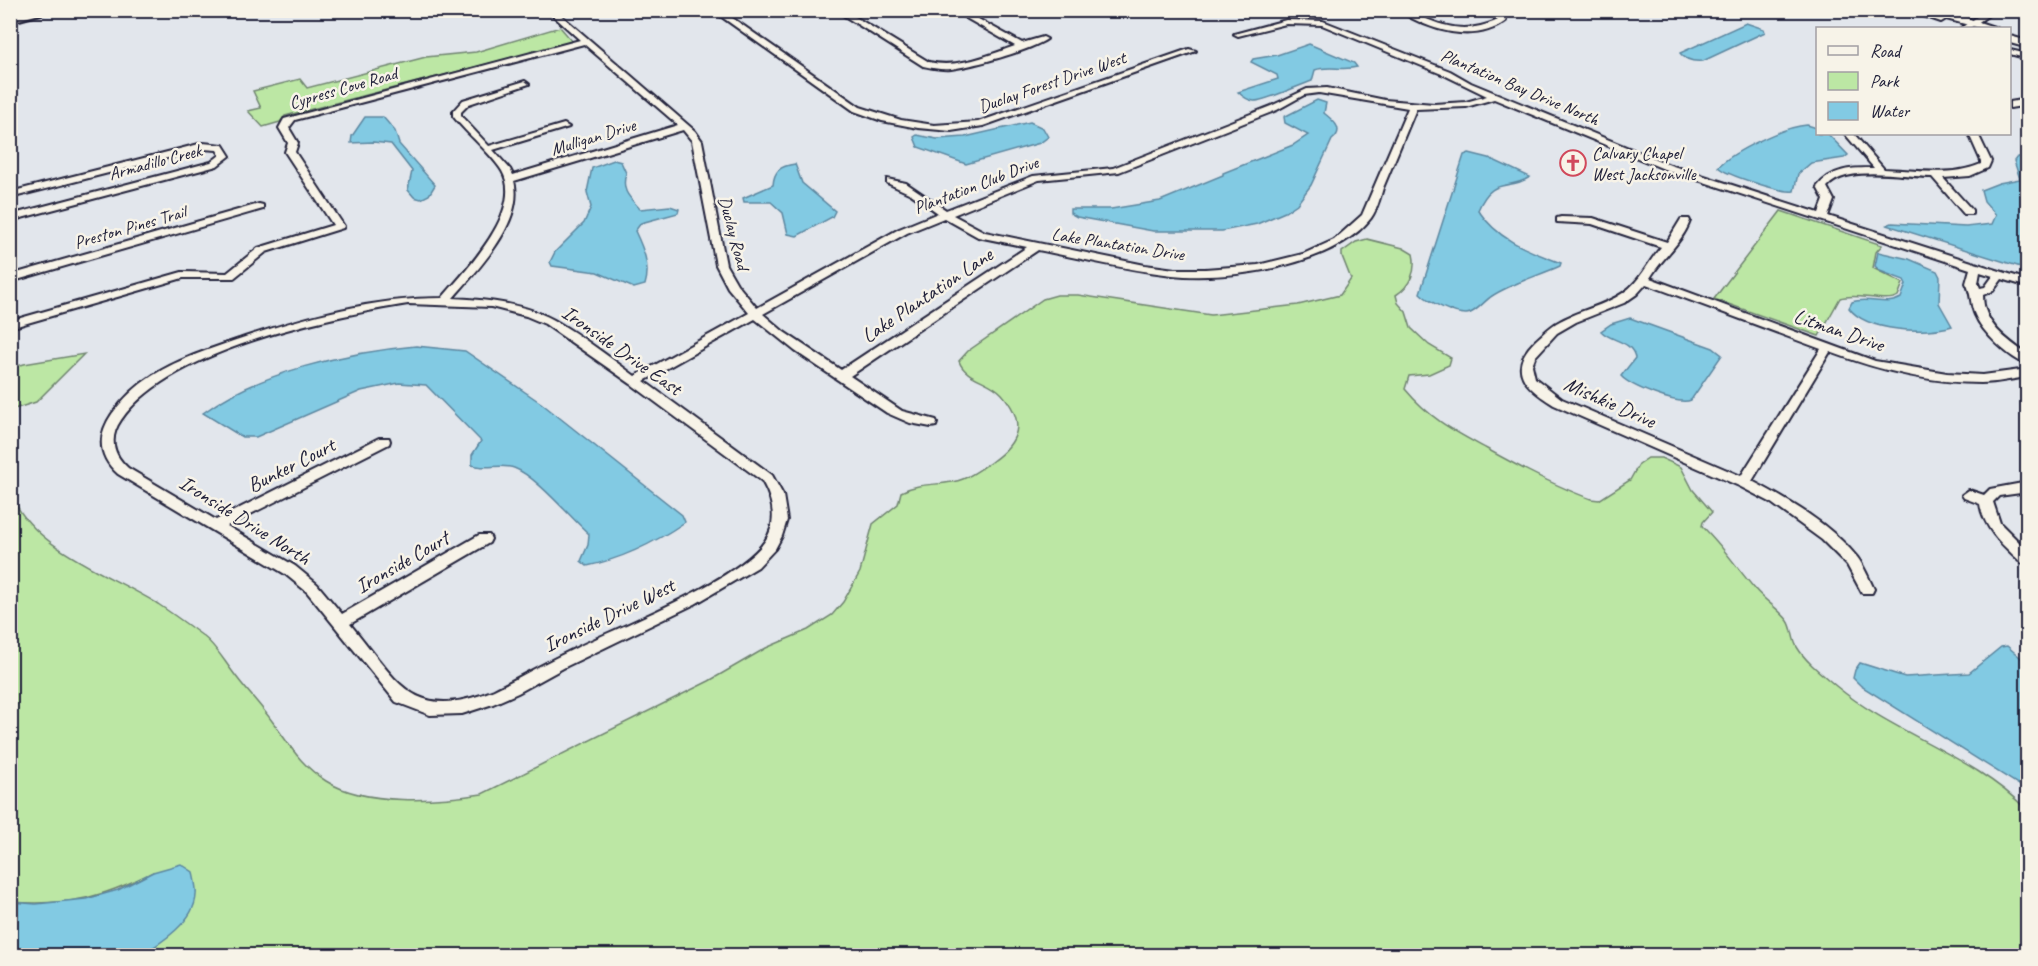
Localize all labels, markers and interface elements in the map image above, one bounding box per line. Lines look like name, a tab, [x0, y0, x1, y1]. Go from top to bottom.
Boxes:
legend	[1816, 27, 2011, 135]
text: Road	[1870, 40, 1903, 62]
street label: Plantation Bay Drive North	[1438, 44, 1603, 131]
street label: Duclay Forest Drive West	[975, 46, 1131, 118]
street label: Cypress Cove Road	[287, 61, 402, 114]
text: Park	[1870, 70, 1900, 92]
text: Water	[1870, 100, 1911, 122]
street label: Mulligan Drive	[548, 113, 639, 160]
street label: Armadillo Creek	[106, 139, 205, 185]
place label: Calvary Chapel West Jacksonville	[1592, 142, 1697, 185]
church icon: Calvary Chapel West Jacksonville	[1558, 148, 1588, 178]
street label: Plantation Club Drive	[911, 151, 1042, 219]
street label: Duclay Road	[714, 194, 755, 275]
street label: Preston Pines Trail	[72, 200, 191, 253]
street label: Lake Plantation Drive	[1050, 223, 1187, 265]
street label: Lake Plantation Lane	[856, 241, 998, 348]
street label: Ironside Drive East	[557, 299, 689, 402]
street label: Litman Drive	[1791, 302, 1889, 358]
street label: Mishkie Drive	[1560, 370, 1661, 434]
street label: Bunker Court	[243, 431, 341, 498]
street label: Ironside Drive North	[175, 469, 316, 571]
street label: Ironside Court	[351, 523, 456, 599]
street label: Ironside Drive West	[539, 571, 681, 658]

